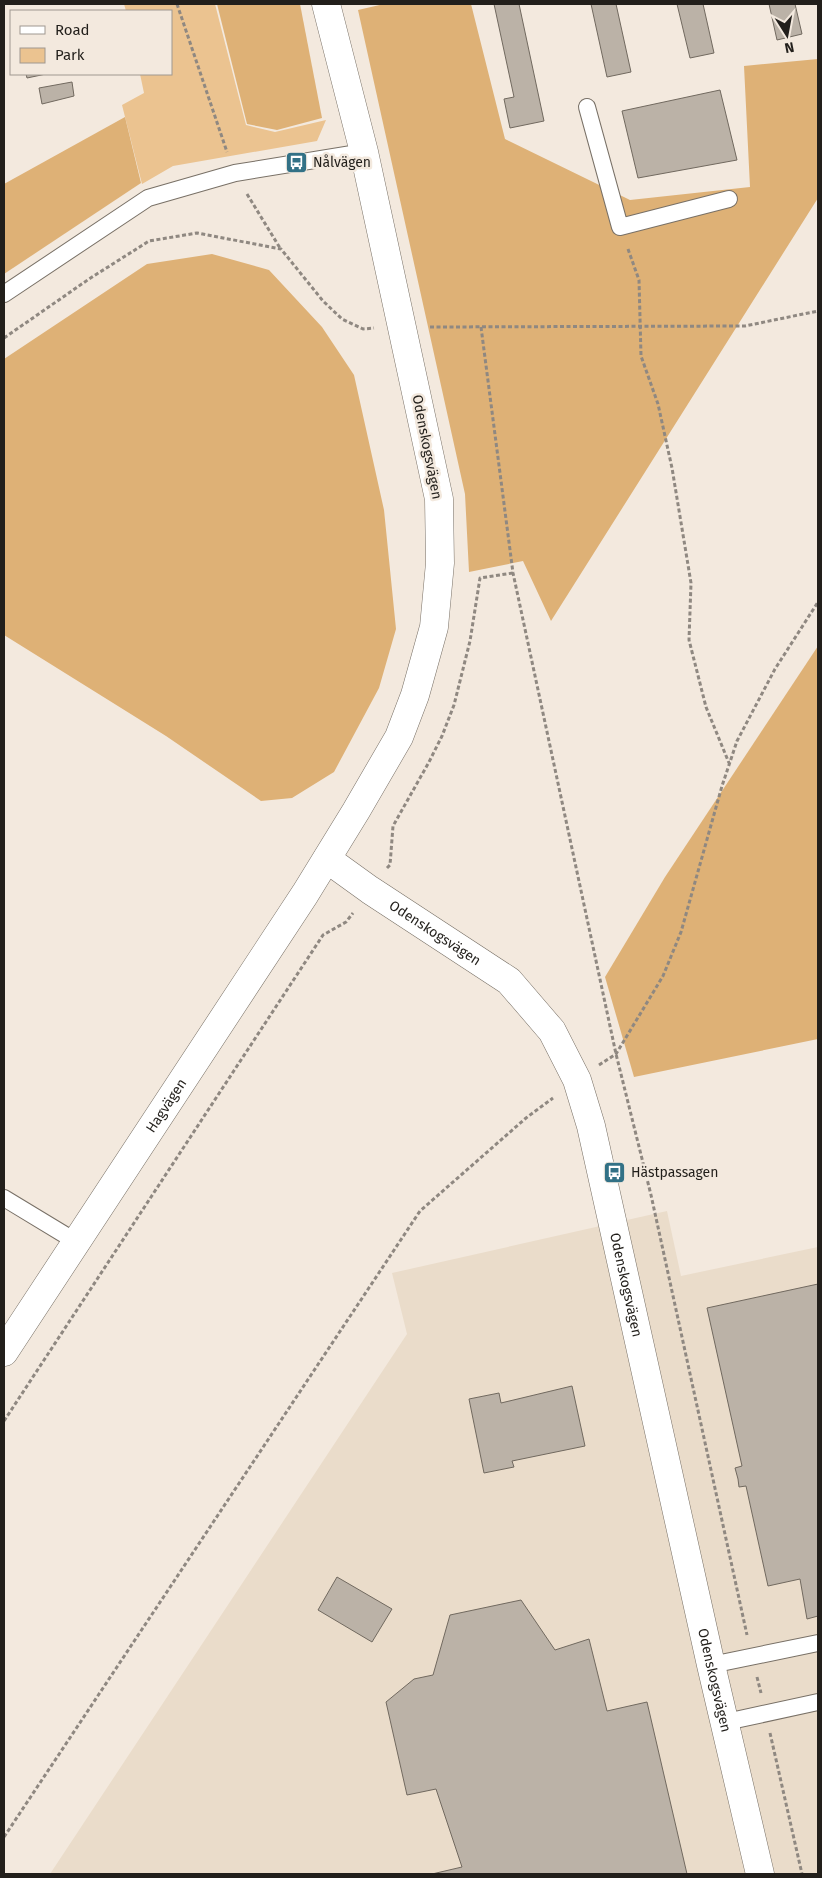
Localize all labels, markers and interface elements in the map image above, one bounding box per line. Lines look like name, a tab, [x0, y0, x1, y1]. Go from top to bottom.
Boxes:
legend	[10, 10, 172, 75]
north arrow	[762, 10, 812, 60]
text: Road	[55, 21, 90, 39]
text: N	[783, 38, 796, 57]
text: Park	[55, 46, 85, 64]
bus stop icon: Nålvägen	[285, 150, 309, 174]
place label: Nålvägen	[313, 154, 371, 171]
street label: Odenskogsvägen	[409, 393, 445, 501]
street label: Odenskogsvägen	[386, 896, 484, 969]
street label: Hagvägen	[142, 1075, 190, 1136]
bus stop icon: Hästpassagen	[603, 1160, 627, 1184]
place label: Hästpassagen	[631, 1164, 718, 1181]
street label: Odenskogsvägen	[607, 1231, 646, 1339]
street label: Odenskogsvägen	[695, 1627, 735, 1734]

